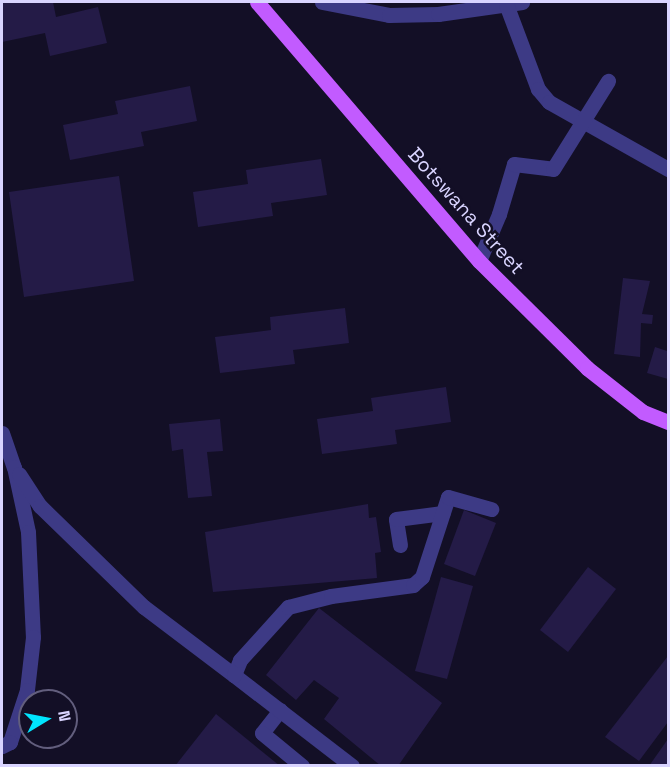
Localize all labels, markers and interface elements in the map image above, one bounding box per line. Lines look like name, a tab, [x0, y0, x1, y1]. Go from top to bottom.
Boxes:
street label: Botswana Street	[403, 143, 529, 279]
north arrow	[18, 689, 78, 749]
text: N	[53, 709, 76, 723]

